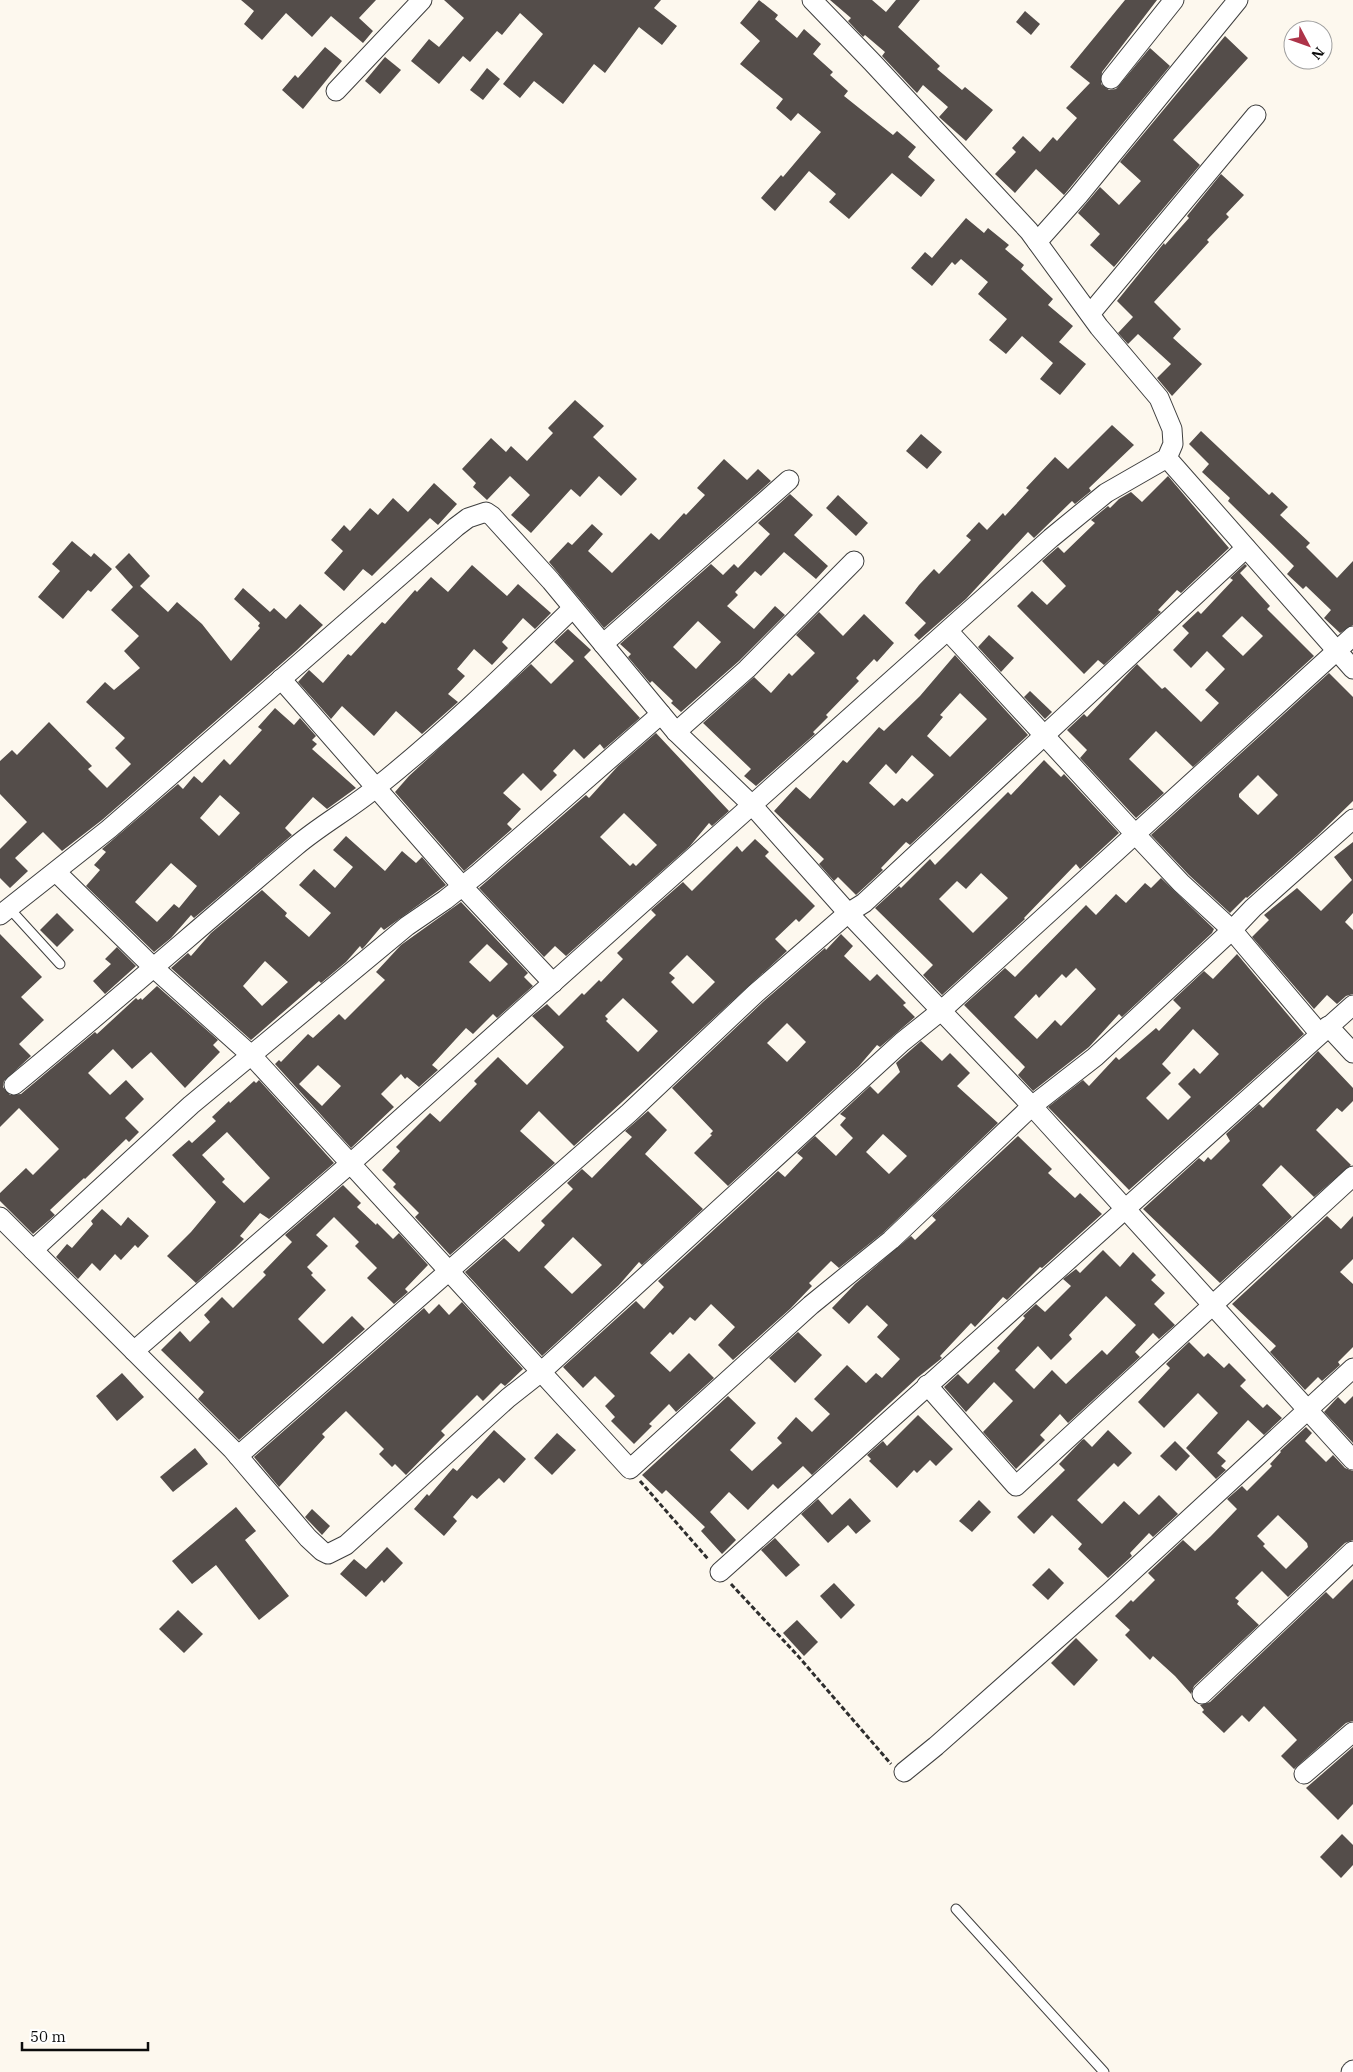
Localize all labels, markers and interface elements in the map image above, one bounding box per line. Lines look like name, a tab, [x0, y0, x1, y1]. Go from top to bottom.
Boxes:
north arrow	[1283, 20, 1333, 70]
text: N	[1307, 43, 1328, 64]
scale bar	[22, 2020, 149, 2052]
text: 50 m	[30, 2027, 66, 2046]

